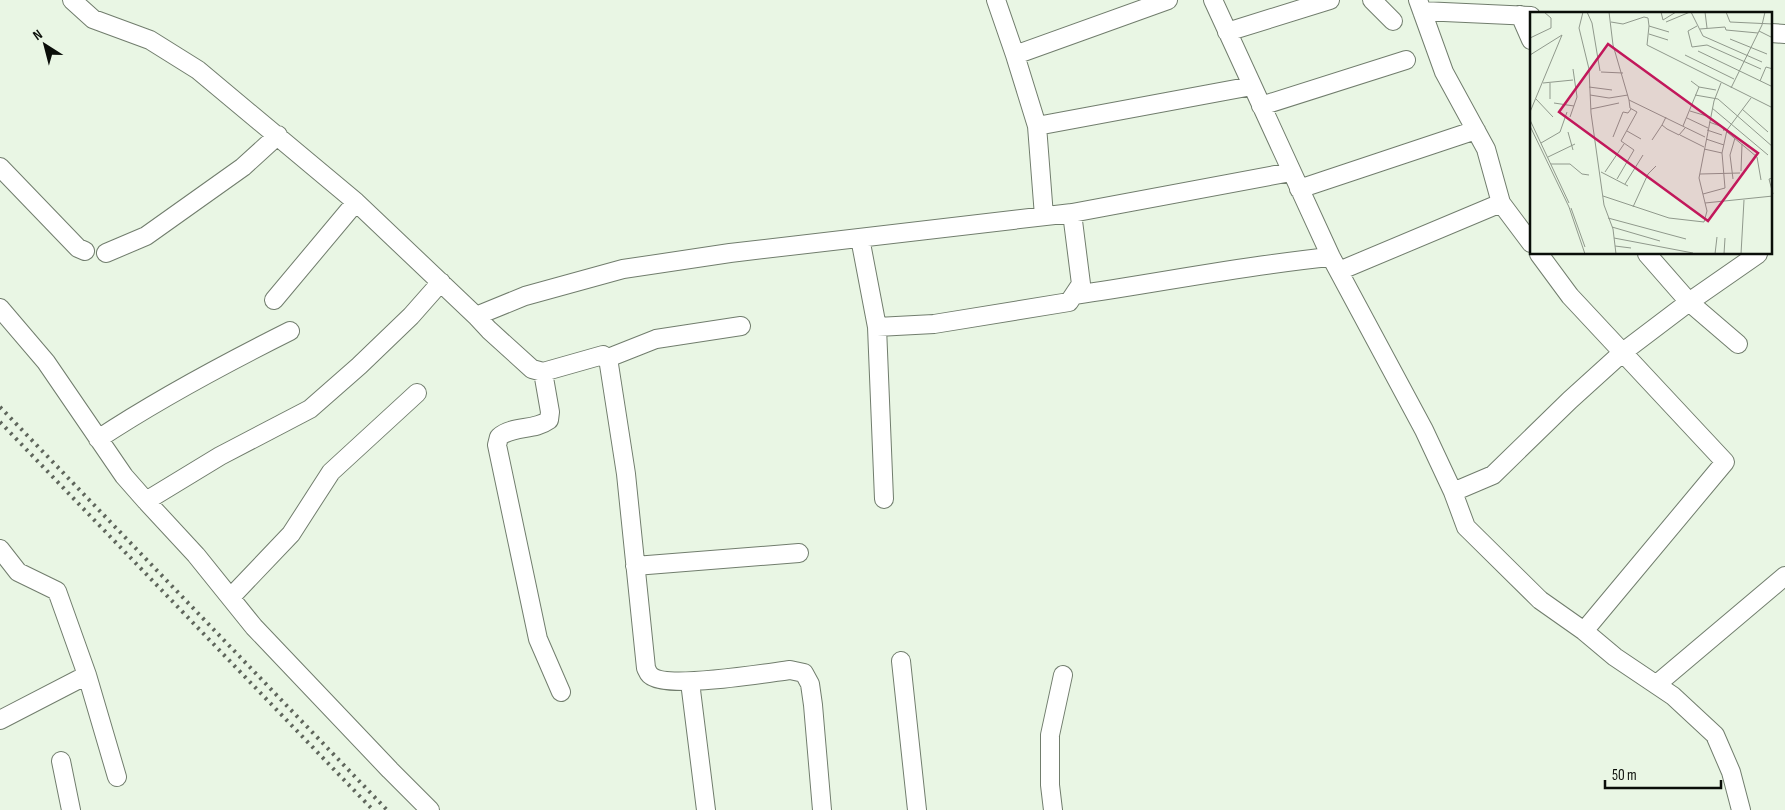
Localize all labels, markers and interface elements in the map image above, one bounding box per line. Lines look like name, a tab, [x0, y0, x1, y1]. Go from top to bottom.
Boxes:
inset map	[1530, 12, 1772, 255]
north arrow	[20, 20, 70, 70]
text: N	[30, 26, 46, 44]
scale bar	[1605, 758, 1721, 790]
text: 50 m	[1612, 766, 1637, 785]

